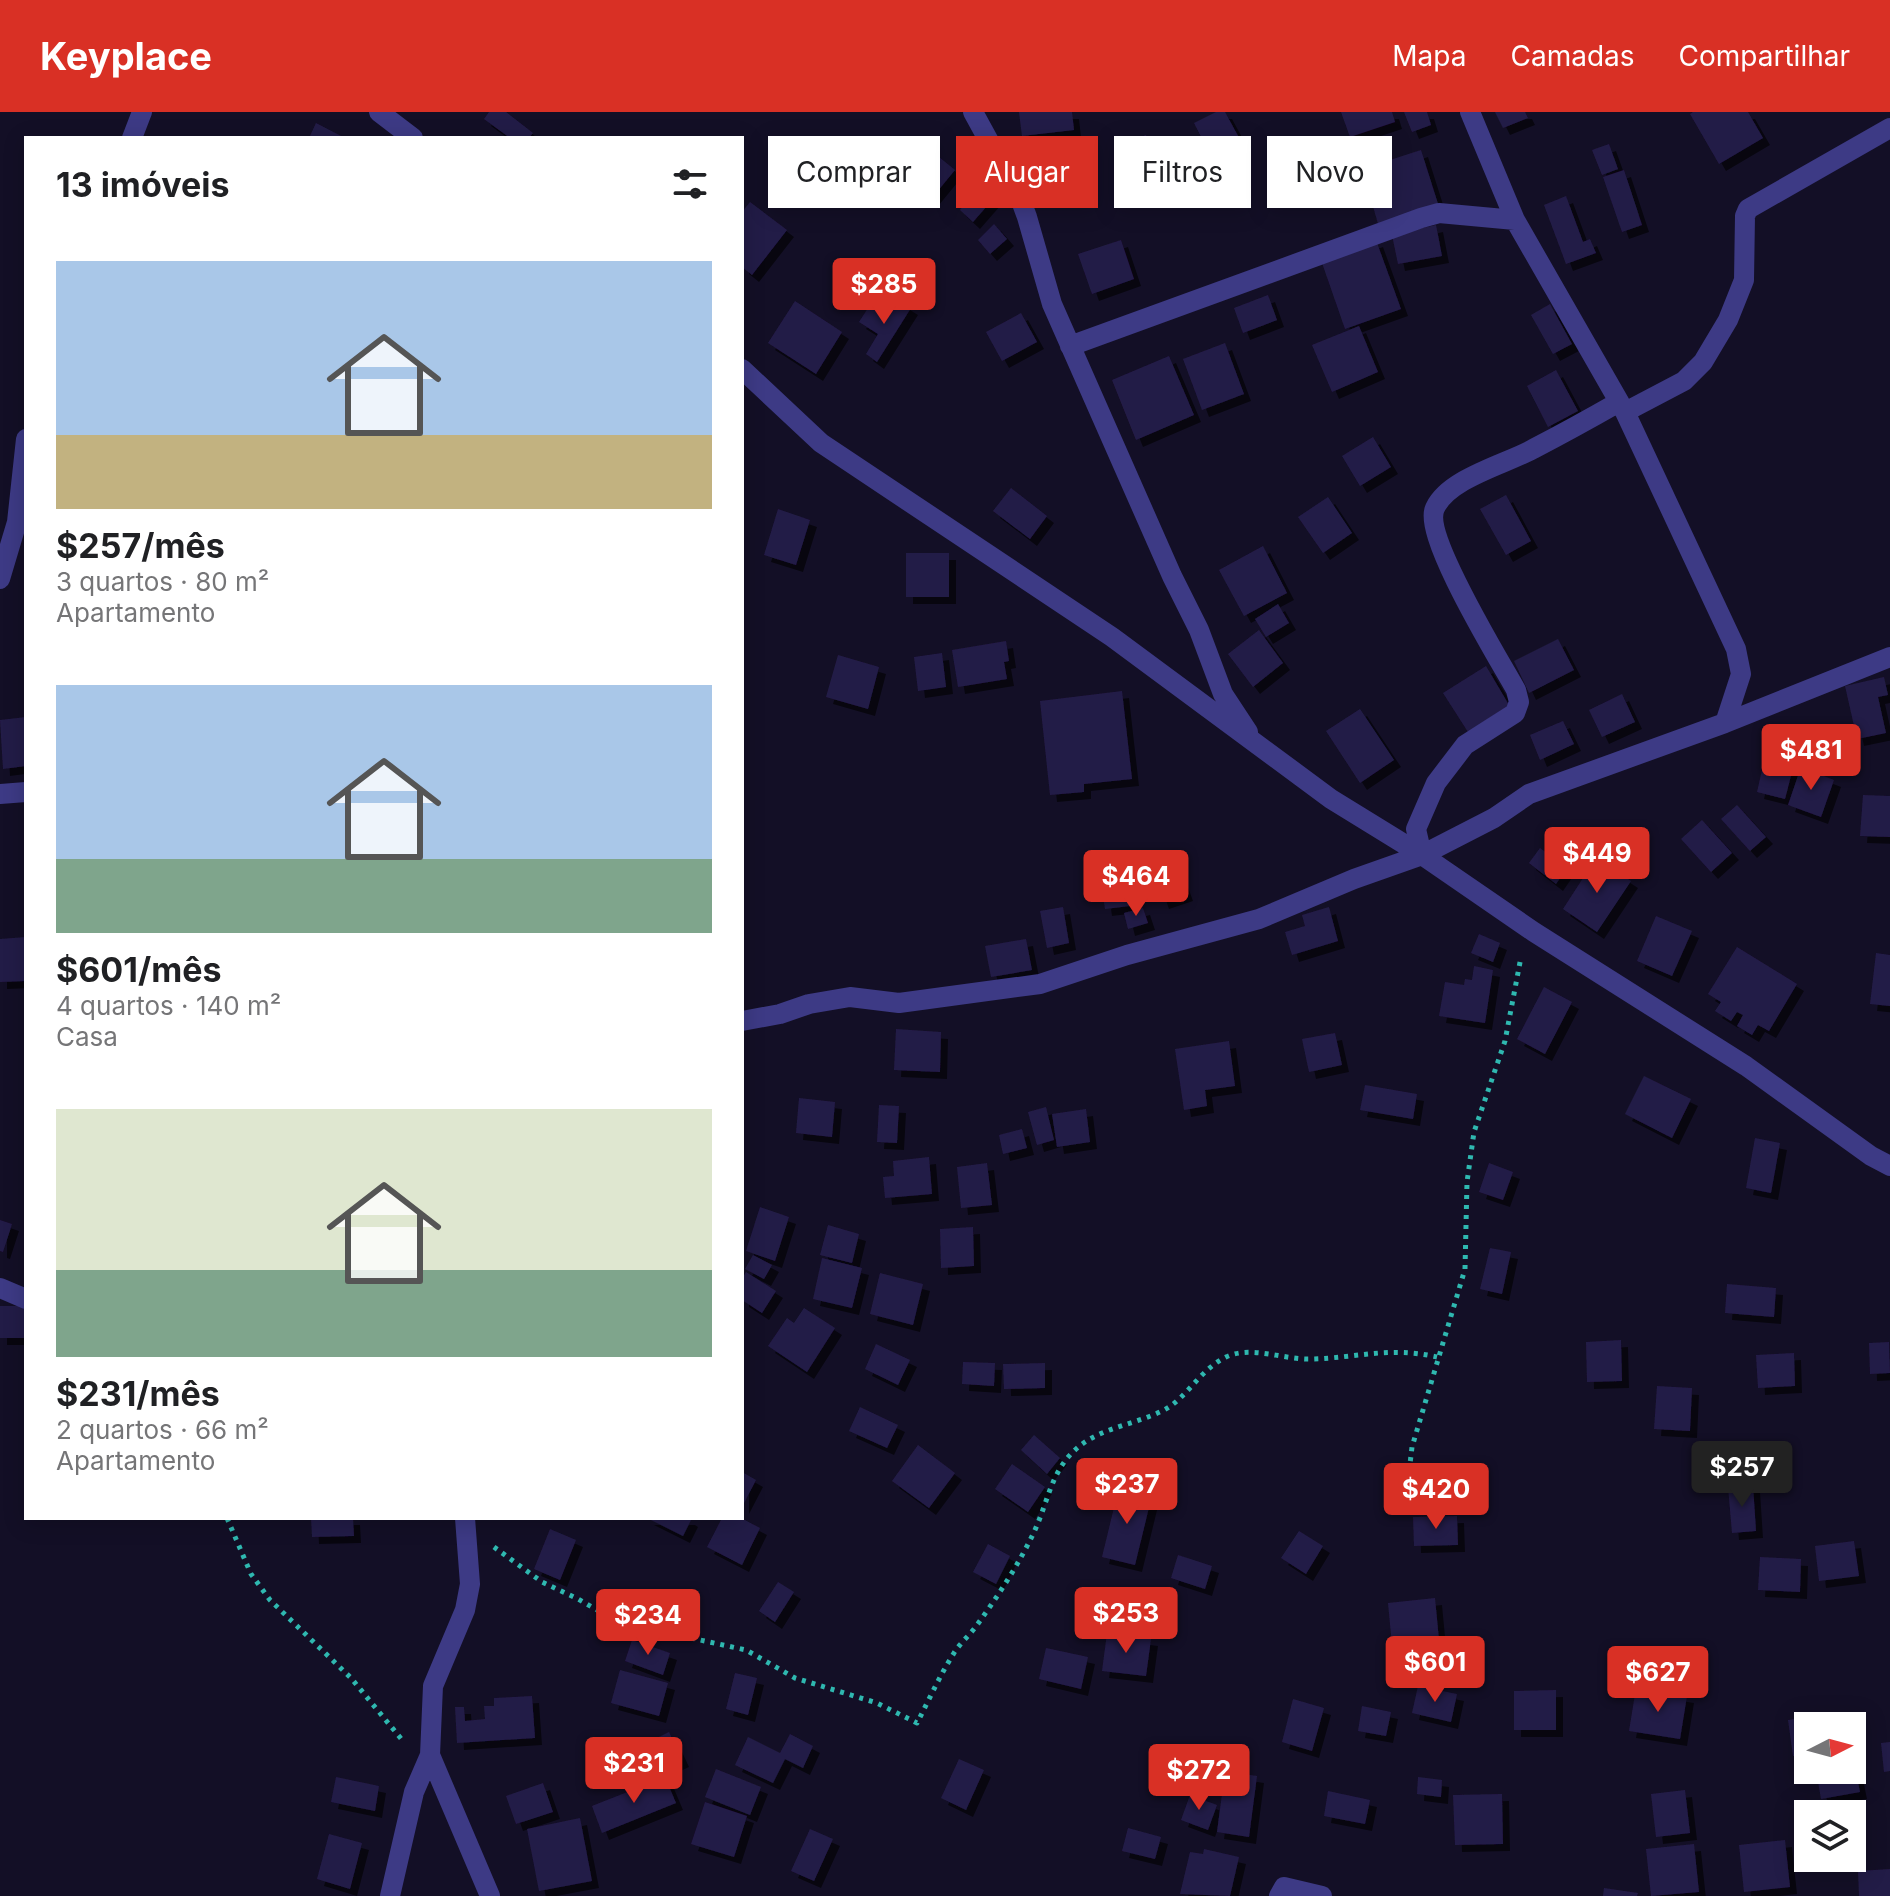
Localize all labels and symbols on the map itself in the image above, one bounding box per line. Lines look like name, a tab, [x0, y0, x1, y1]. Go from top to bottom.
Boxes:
pin: $285	[837, 258, 931, 326]
pin: $481	[1764, 724, 1858, 792]
pin: $449	[1550, 827, 1644, 895]
pin: $464	[1089, 850, 1183, 918]
pin: $257	[1695, 1441, 1789, 1509]
pin: $237	[1080, 1458, 1174, 1526]
pin: $420	[1389, 1463, 1483, 1531]
pin: $253	[1079, 1587, 1173, 1655]
pin: $234	[601, 1589, 695, 1657]
pin: $601	[1388, 1636, 1482, 1704]
pin: $627	[1611, 1646, 1705, 1714]
north arrow	[1794, 1712, 1866, 1784]
pin: $231	[587, 1737, 681, 1805]
pin: $272	[1152, 1744, 1246, 1812]

